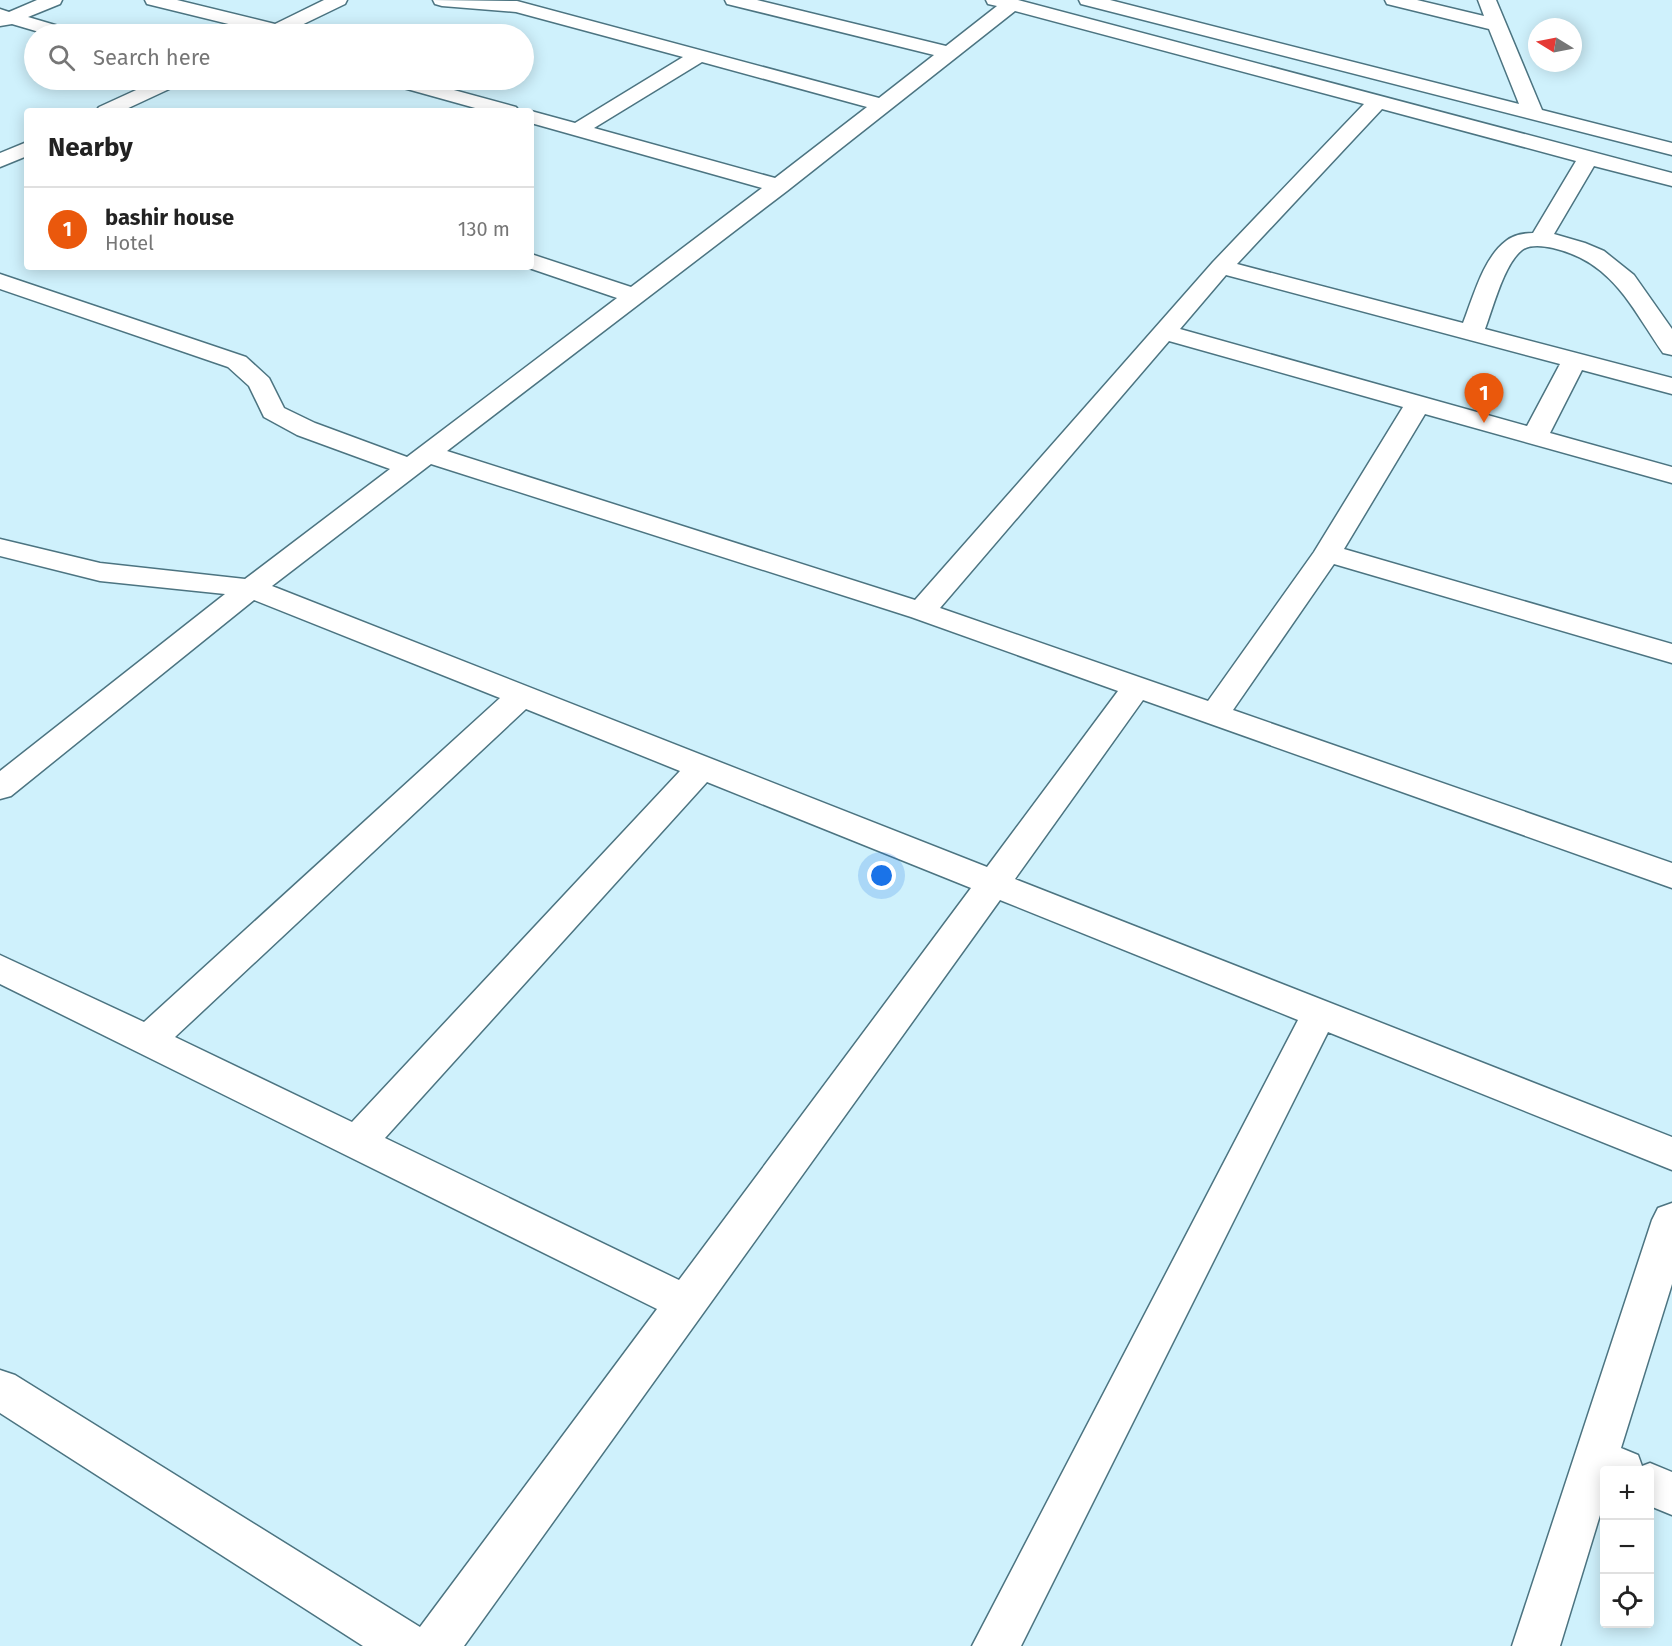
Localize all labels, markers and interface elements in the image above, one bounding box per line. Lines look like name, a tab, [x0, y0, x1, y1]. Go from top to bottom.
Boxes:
north arrow	[1528, 18, 1582, 72]
search box	[24, 24, 534, 90]
icon: search	[45, 41, 78, 74]
text: Search here	[93, 44, 211, 71]
text: Nearby	[48, 132, 133, 163]
text: bashir house	[105, 204, 234, 231]
text: 1	[63, 217, 72, 241]
text: 130 m	[458, 217, 510, 241]
text: Hotel	[105, 231, 154, 255]
pin: 1	[1464, 374, 1504, 423]
your location	[867, 861, 896, 890]
map controls	[1600, 1466, 1654, 1628]
button: +	[1600, 1466, 1654, 1520]
button: −	[1600, 1520, 1654, 1574]
button: locate	[1600, 1574, 1654, 1628]

